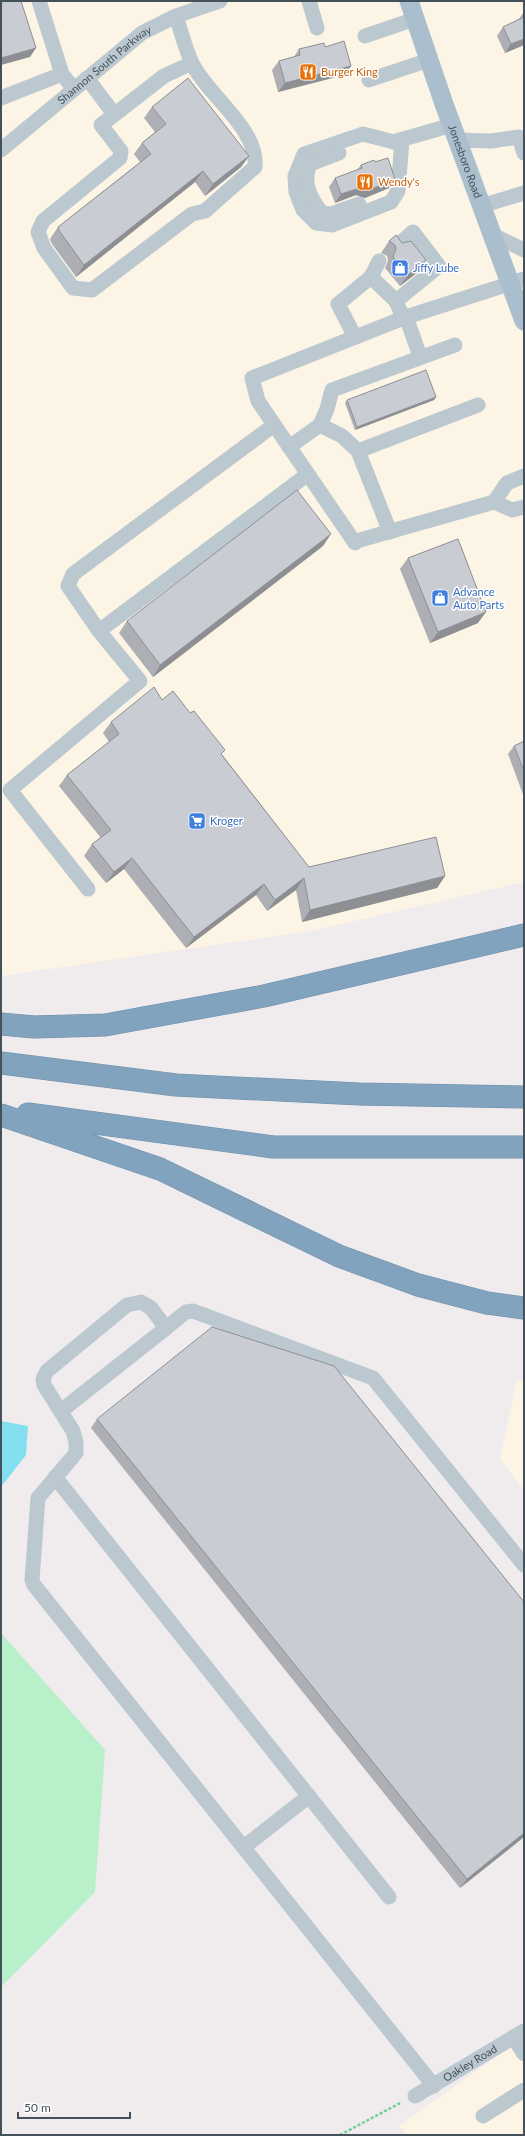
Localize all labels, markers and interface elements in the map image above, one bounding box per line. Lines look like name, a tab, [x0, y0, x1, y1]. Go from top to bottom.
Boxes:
street label: Shannon South Parkway	[54, 22, 153, 107]
restaurant icon: Burger King	[298, 62, 318, 82]
place label: Burger King	[321, 65, 378, 78]
street label: Jonesboro Road	[446, 123, 485, 200]
restaurant icon: Wendy's	[355, 172, 375, 192]
place label: Wendy's	[378, 175, 420, 188]
shop icon: Jiffy Lube	[390, 258, 410, 278]
place label: Jiffy Lube	[413, 261, 459, 274]
place label: Advance Auto Parts	[453, 585, 504, 611]
shop icon: Advance Auto Parts	[430, 588, 450, 608]
supermarket icon: Kroger	[187, 811, 207, 831]
place label: Kroger	[210, 814, 243, 827]
street label: Oakley Road	[440, 2042, 499, 2084]
scale bar	[18, 2094, 130, 2120]
text: 50 m	[24, 2100, 51, 2115]

